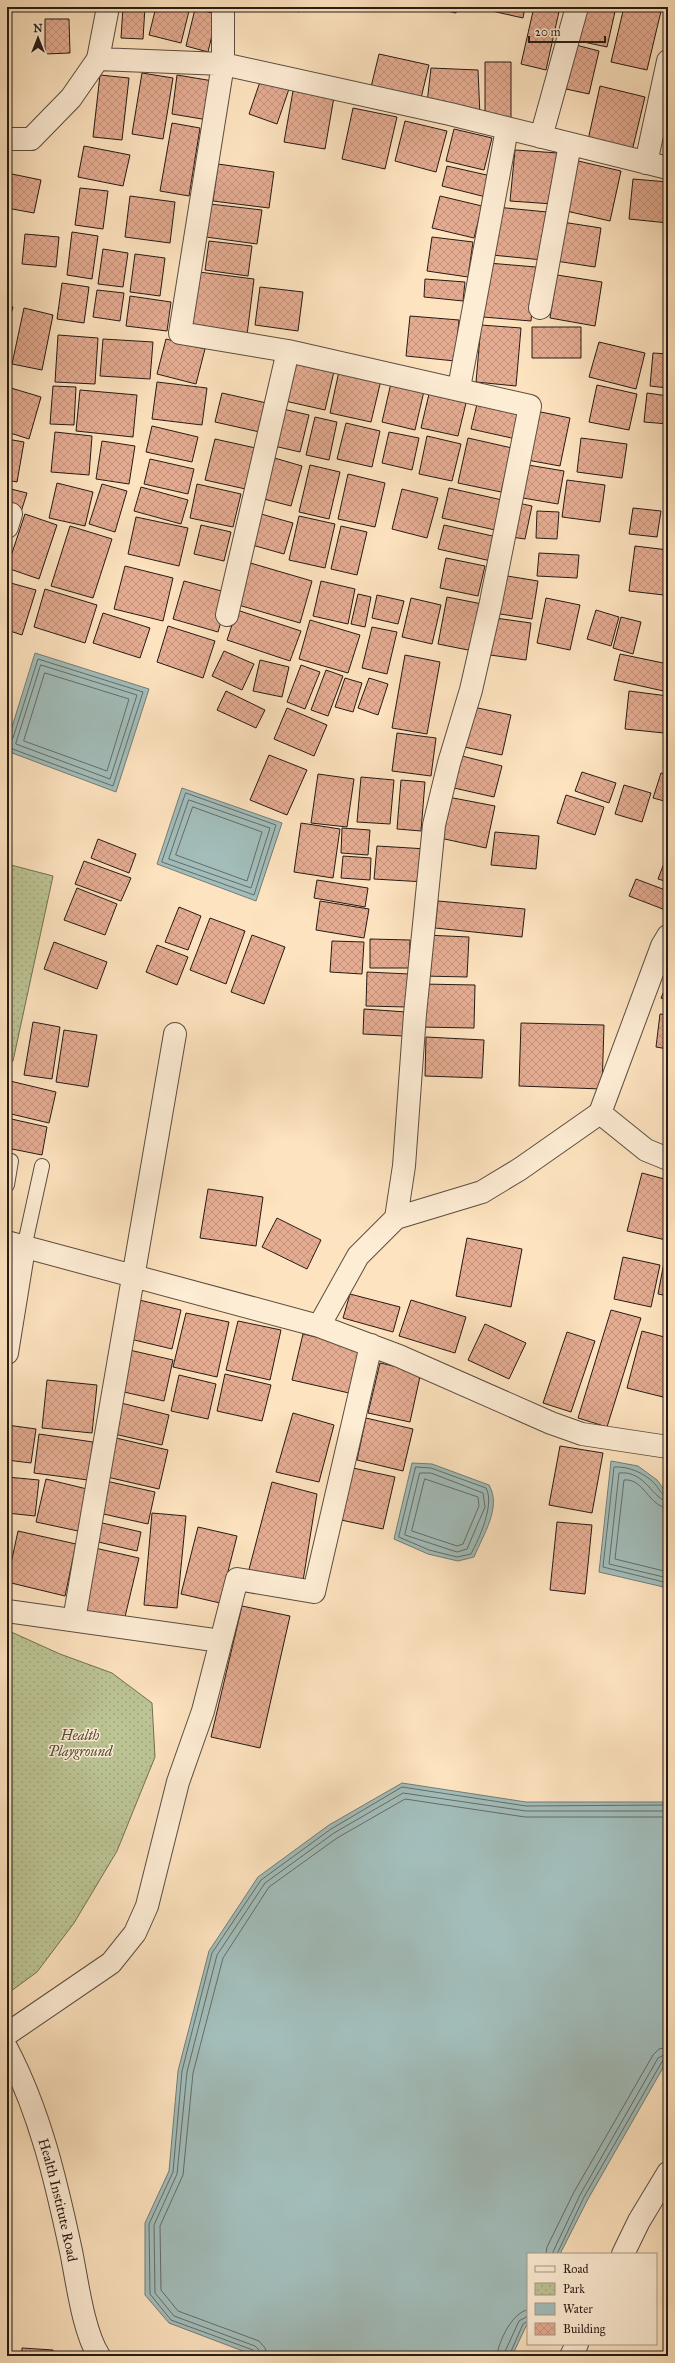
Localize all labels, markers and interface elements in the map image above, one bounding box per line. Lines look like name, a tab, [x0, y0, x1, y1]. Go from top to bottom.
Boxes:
north arrow	[18, 18, 58, 58]
scale bar	[529, 18, 605, 44]
text: N	[33, 22, 43, 35]
text: 20 m	[535, 25, 561, 39]
park label: Health Playground	[48, 1727, 114, 1760]
street label: Health Institute Road	[35, 2136, 81, 2263]
legend	[527, 2253, 657, 2345]
text: Road	[563, 2262, 589, 2276]
text: Park	[563, 2282, 585, 2296]
text: Water	[563, 2302, 593, 2316]
text: Building	[563, 2322, 606, 2337]

